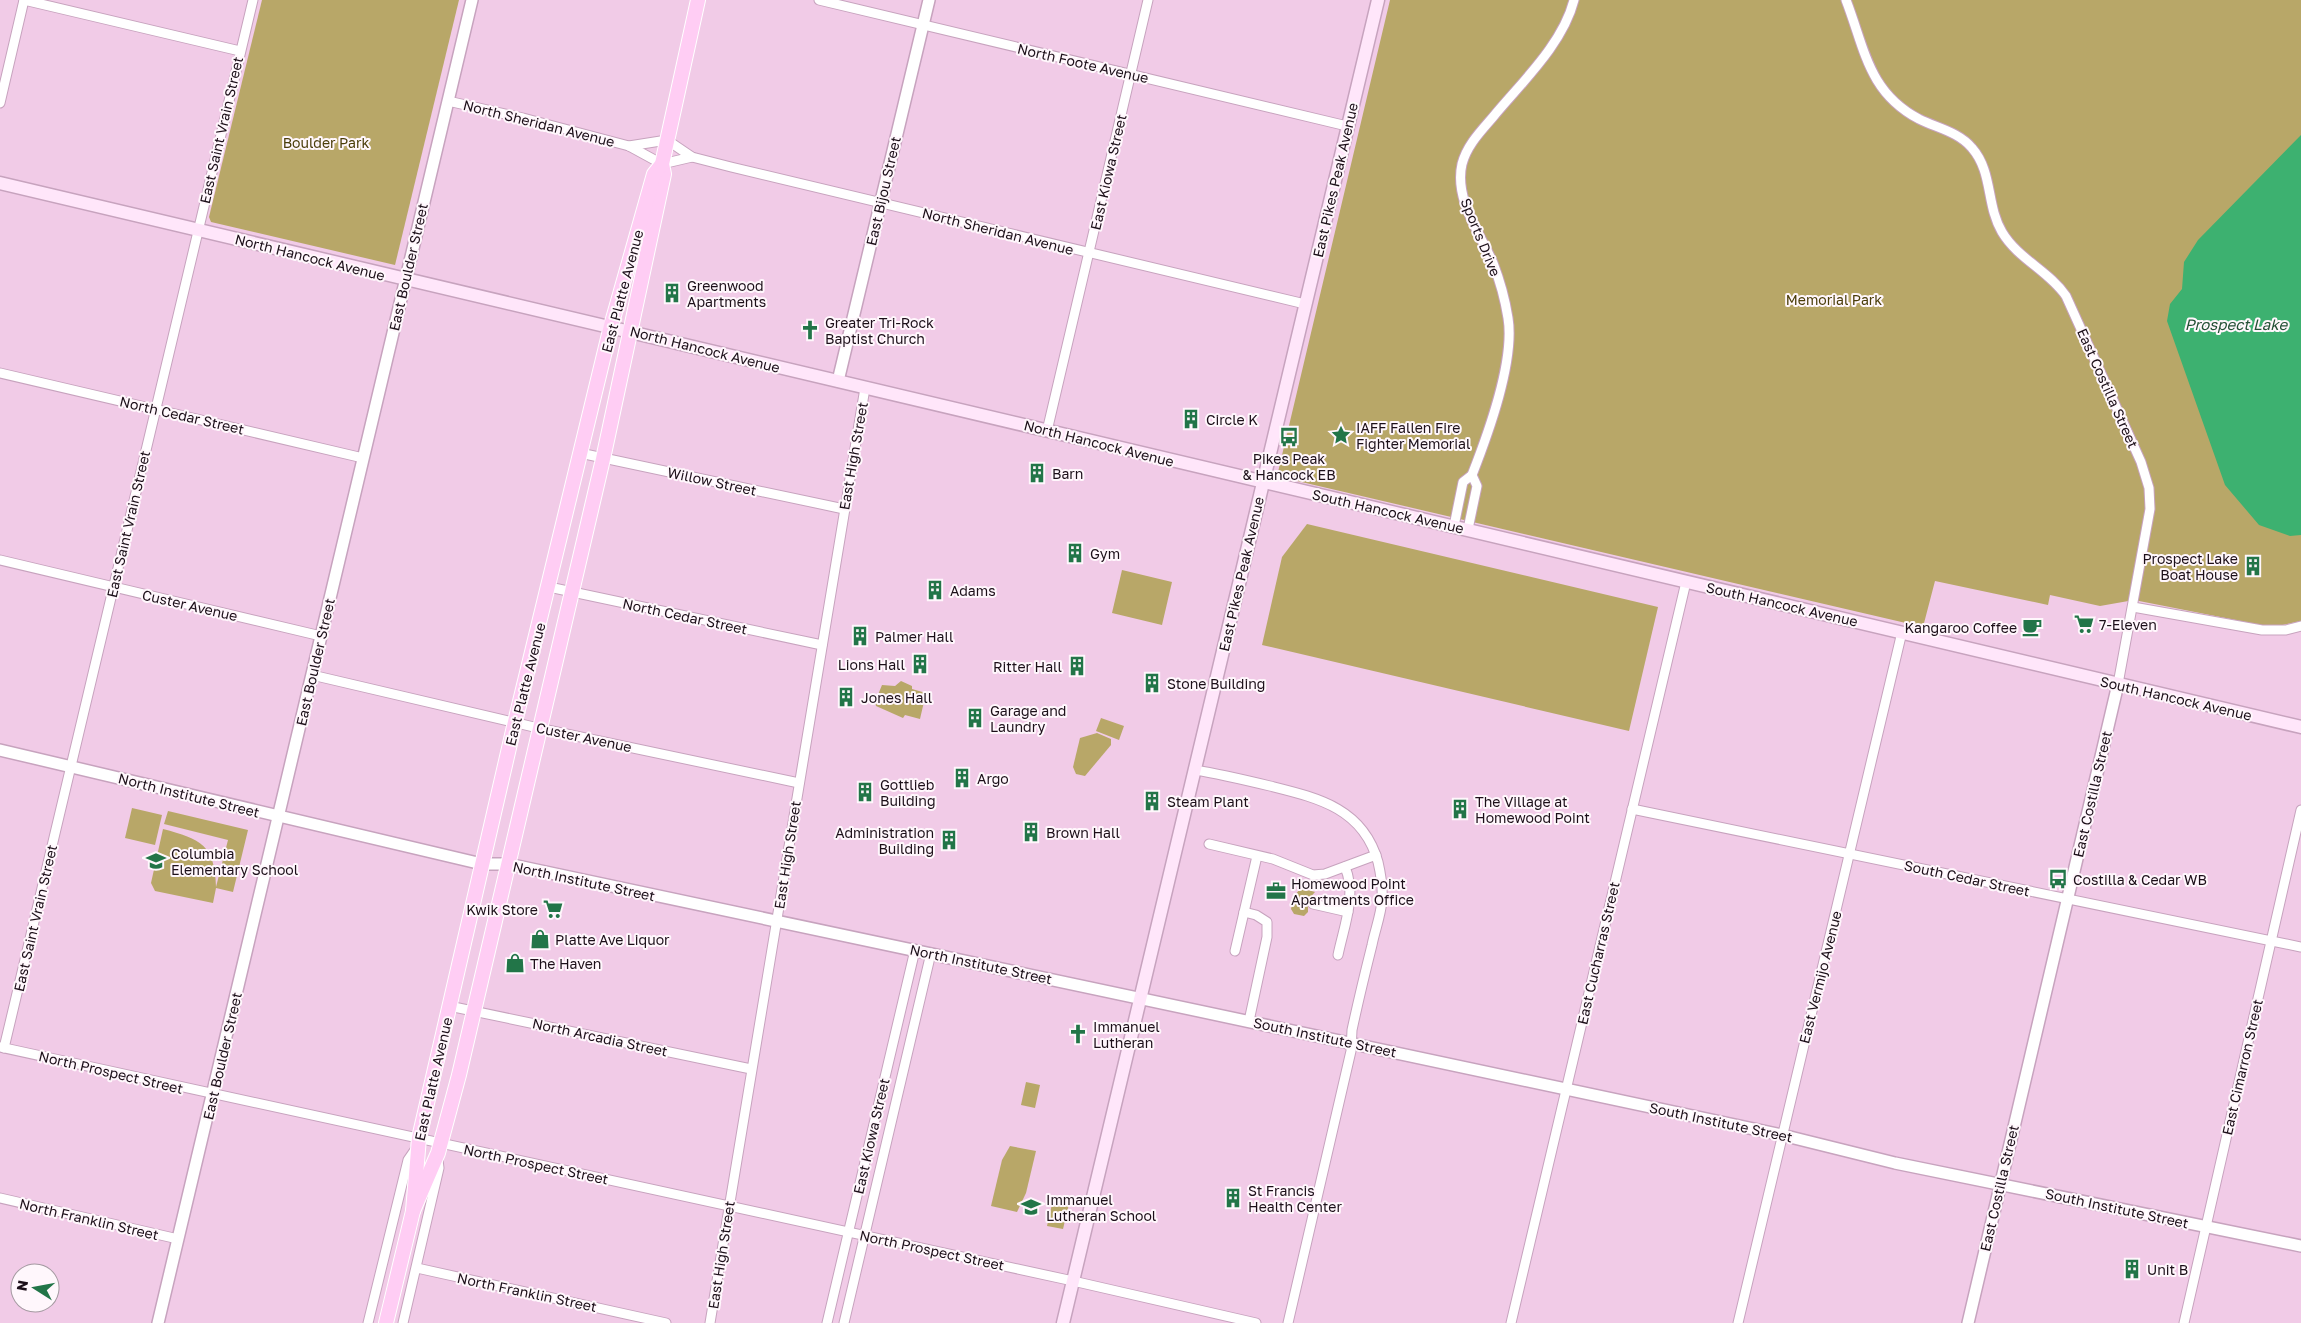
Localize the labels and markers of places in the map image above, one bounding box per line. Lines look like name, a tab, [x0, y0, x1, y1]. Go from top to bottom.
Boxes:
place label: Greenwood Apartments	[687, 277, 766, 310]
building icon: Greenwood Apartments	[661, 282, 683, 304]
place label: Greater Tri-Rock Baptist Church	[825, 314, 934, 347]
church icon: Greater Tri-Rock Baptist Church	[799, 319, 821, 341]
building icon: Circle K	[1180, 408, 1202, 430]
place label: Circle K	[1206, 411, 1258, 428]
place label: IAFF Fallen Fire Fighter Memorial	[1356, 419, 1470, 452]
place icon: IAFF Fallen Fire Fighter Memorial	[1330, 424, 1352, 446]
bus stop icon: Pikes Peak & Hancock EB	[1278, 426, 1300, 448]
place label: Pikes Peak & Hancock EB	[1242, 450, 1336, 483]
building icon: Barn	[1026, 462, 1048, 484]
place label: Barn	[1052, 465, 1083, 482]
building icon: Gym	[1064, 542, 1086, 564]
place label: Gym	[1090, 545, 1120, 562]
place label: Prospect Lake Boat House	[2142, 550, 2238, 583]
building icon: Prospect Lake Boat House	[2242, 555, 2264, 577]
building icon: Adams	[924, 579, 946, 601]
place label: Adams	[950, 582, 996, 599]
supermarket icon: 7-Eleven	[2073, 613, 2095, 635]
cafe icon: Kangaroo Coffee	[2021, 616, 2043, 638]
place label: 7-Eleven	[2099, 616, 2157, 633]
place label: Kangaroo Coffee	[1905, 619, 2017, 636]
building icon: Palmer Hall	[849, 625, 871, 647]
place label: Palmer Hall	[875, 628, 953, 645]
building icon: Lions Hall	[909, 653, 931, 675]
building icon: Ritter Hall	[1066, 655, 1088, 677]
place label: Lions Hall	[838, 656, 905, 673]
place label: Ritter Hall	[993, 658, 1062, 675]
building icon: Stone Building	[1141, 672, 1163, 694]
place label: Stone Building	[1167, 675, 1265, 692]
building icon: Jones Hall	[835, 686, 857, 708]
place label: Jones Hall	[861, 689, 932, 706]
place label: Garage and Laundry	[990, 702, 1066, 735]
building icon: Garage and Laundry	[964, 707, 986, 729]
building icon: Argo	[951, 767, 973, 789]
place label: Argo	[977, 770, 1009, 787]
place label: Gottlieb Building	[880, 776, 936, 809]
building icon: Gottlieb Building	[854, 781, 876, 803]
building icon: Steam Plant	[1141, 790, 1163, 812]
place label: Steam Plant	[1167, 793, 1249, 810]
place label: The Village at Homewood Point	[1475, 793, 1590, 826]
building icon: The Village at Homewood Point	[1449, 798, 1471, 820]
building icon: Brown Hall	[1020, 821, 1042, 843]
place label: Administration Building	[835, 824, 934, 857]
place label: Brown Hall	[1046, 824, 1120, 841]
building icon: Administration Building	[938, 829, 960, 851]
place label: Columbia Elementary School	[171, 845, 298, 878]
school or university icon: Columbia Elementary School	[145, 850, 167, 872]
bus stop icon: Costilla & Cedar WB	[2047, 868, 2069, 890]
place label: Costilla & Cedar WB	[2073, 871, 2207, 888]
place label: Homewood Point Apartments Office	[1291, 875, 1414, 908]
office icon: Homewood Point Apartments Office	[1265, 880, 1287, 902]
supermarket icon: Kwik Store	[542, 898, 564, 920]
place label: Kwik Store	[466, 901, 538, 918]
shop icon: Platte Ave Liquor	[529, 928, 551, 950]
place label: Platte Ave Liquor	[555, 931, 670, 948]
shop icon: The Haven	[504, 952, 526, 974]
place label: The Haven	[530, 955, 601, 972]
place label: Immanuel Lutheran	[1093, 1018, 1160, 1051]
church icon: Immanuel Lutheran	[1067, 1023, 1089, 1045]
place label: St Francis Health Center	[1248, 1182, 1342, 1215]
building icon: St Francis Health Center	[1222, 1187, 1244, 1209]
place label: Immanuel Lutheran School	[1046, 1191, 1156, 1224]
school or university icon: Immanuel Lutheran School	[1020, 1196, 1042, 1218]
building icon: Unit B	[2121, 1258, 2143, 1280]
place label: Unit B	[2147, 1261, 2188, 1278]

